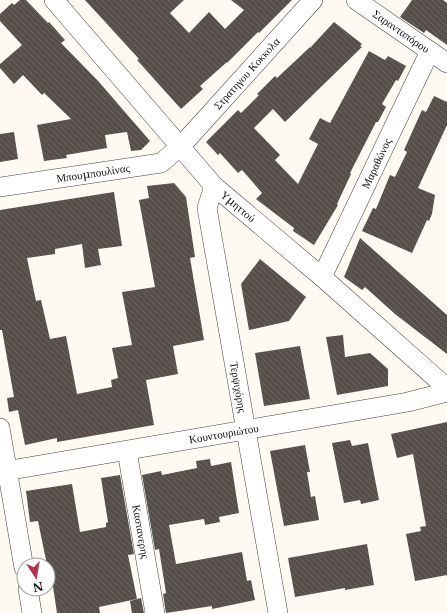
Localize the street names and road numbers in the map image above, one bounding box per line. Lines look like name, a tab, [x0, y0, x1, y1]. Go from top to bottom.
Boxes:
street label: Σαρανταπόρου	[370, 7, 433, 56]
street label: Στρατηγου Κοκκολα	[211, 34, 283, 112]
street label: Μαραθώνος	[358, 135, 395, 191]
street label: Μπουμπουλίνας	[55, 161, 131, 186]
street label: Υμηττού	[218, 188, 259, 225]
street label: Τερψιχόρης	[227, 361, 250, 414]
street label: Κουντουριώτου	[188, 421, 260, 446]
street label: Καστανερης	[129, 504, 153, 561]

